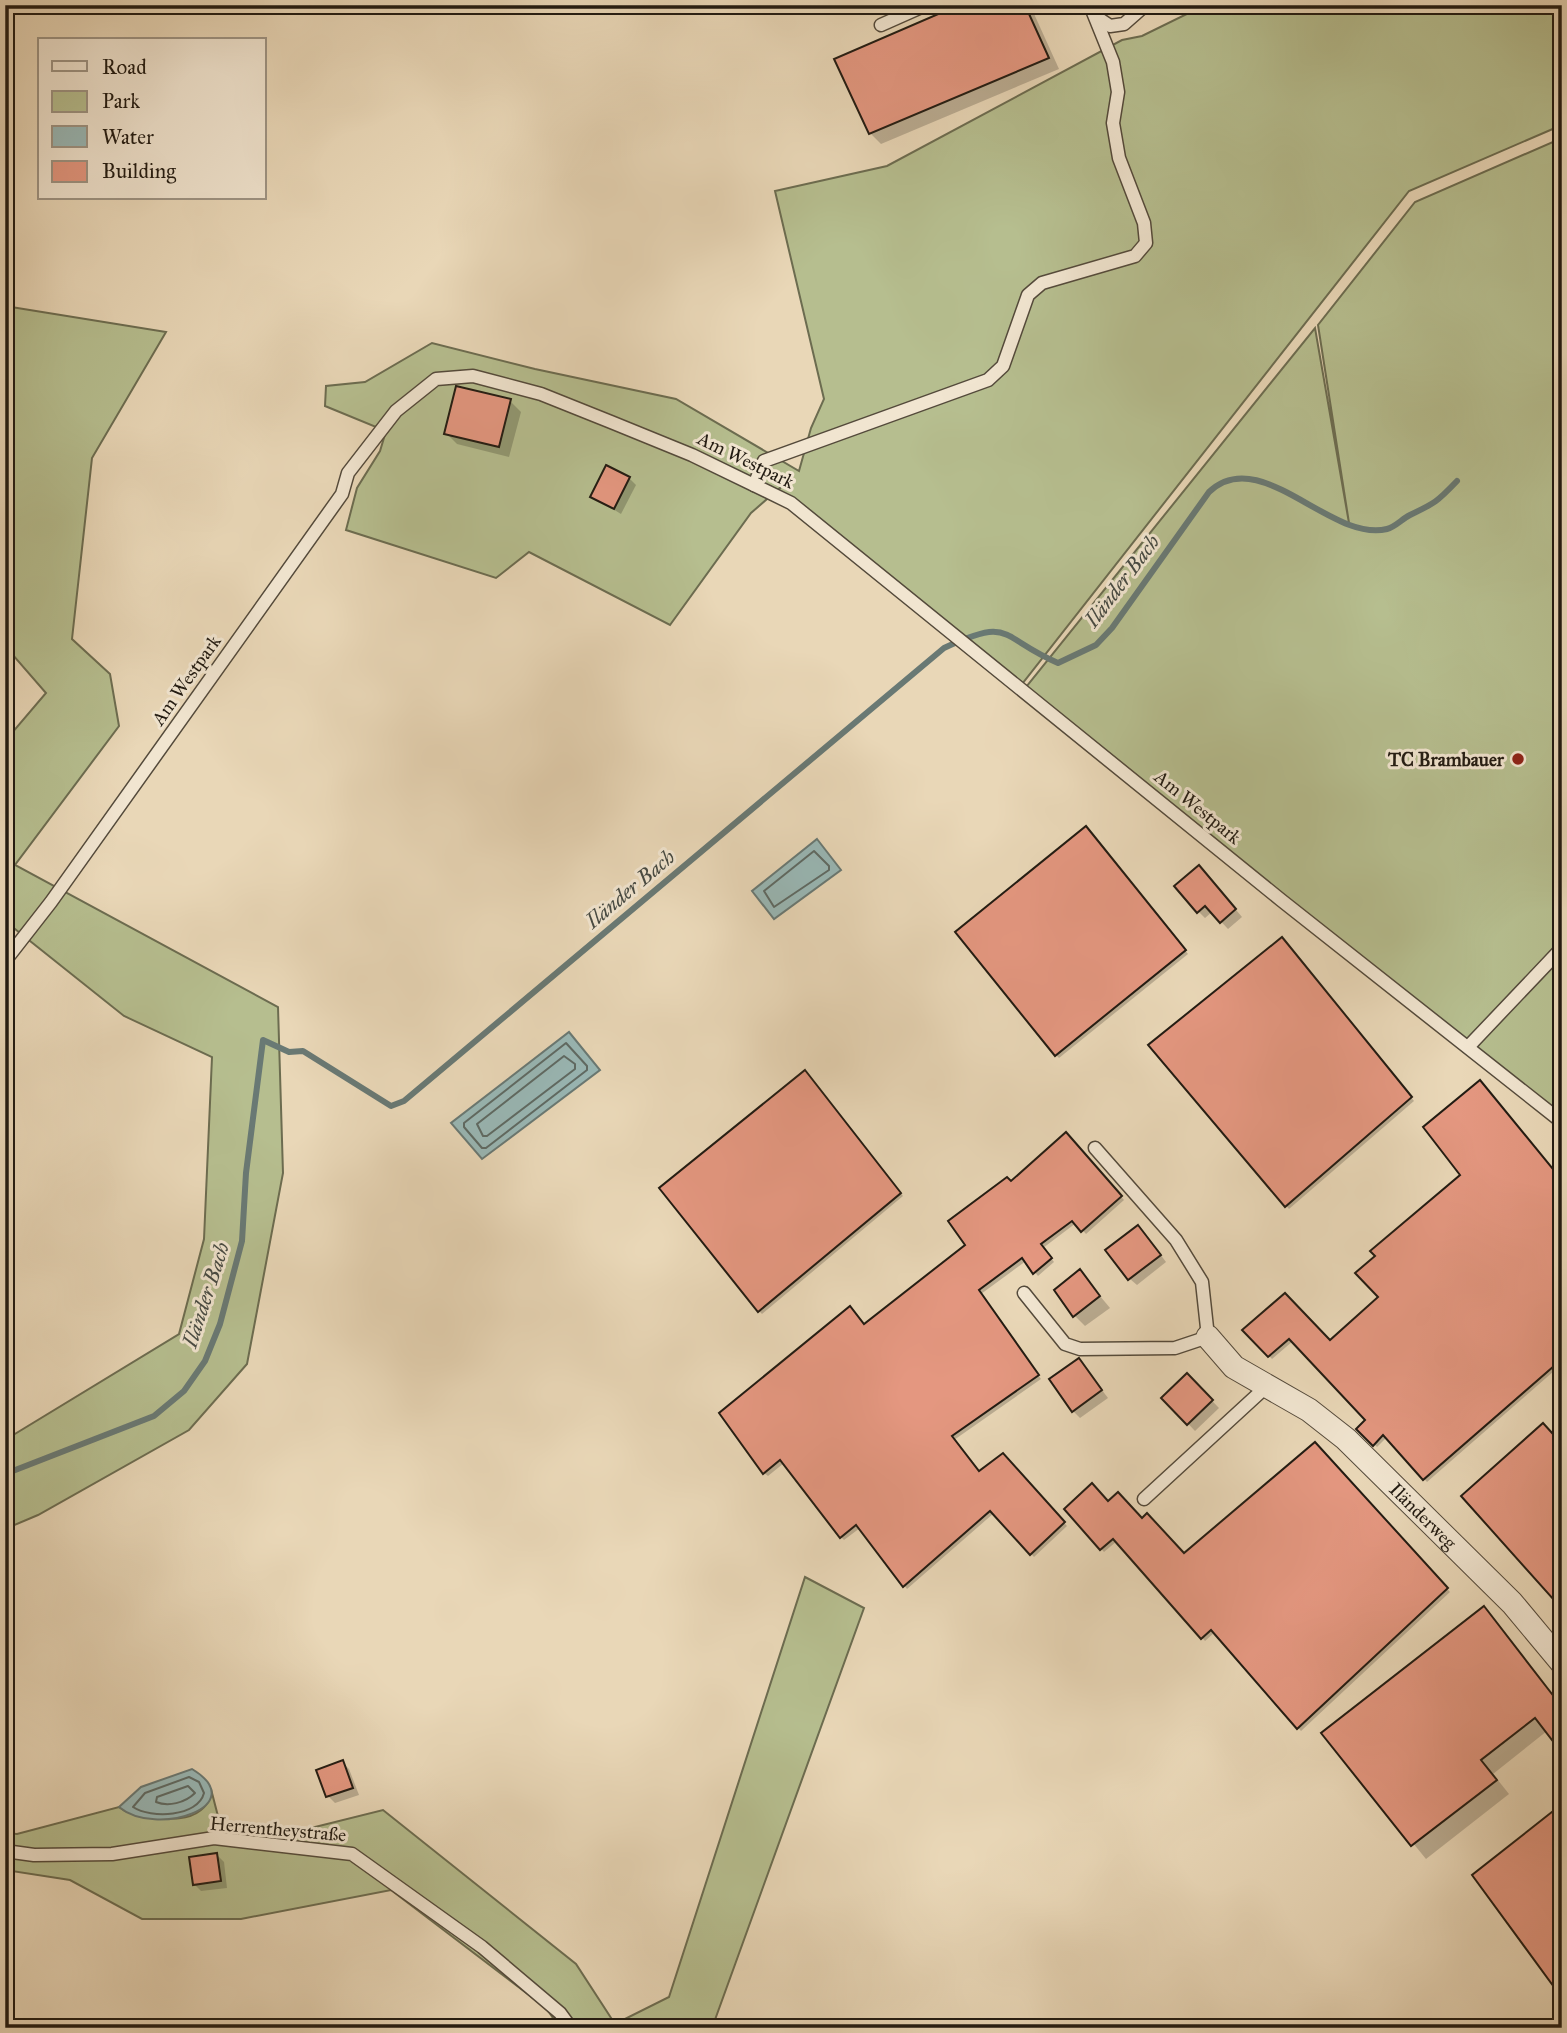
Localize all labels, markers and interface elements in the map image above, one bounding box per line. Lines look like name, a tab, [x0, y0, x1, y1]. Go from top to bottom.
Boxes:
legend	[38, 38, 266, 200]
text: Road	[102, 54, 147, 80]
text: Park	[102, 88, 140, 114]
text: Water	[102, 124, 154, 150]
text: Building	[102, 158, 176, 184]
street label: Am Westpark	[693, 426, 798, 493]
water label: Iländer Bach	[1078, 530, 1165, 633]
street label: Am Westpark	[146, 630, 226, 730]
place label: TC Brambauer	[1387, 748, 1505, 771]
marker: TC Brambauer	[1510, 751, 1526, 767]
street label: Am Westpark	[1149, 764, 1246, 849]
water label: Iländer Bach	[579, 844, 680, 935]
water label: Iländer Bach	[176, 1239, 235, 1352]
street label: Iländerweg	[1385, 1477, 1462, 1554]
street label: Herrentheystraße	[209, 1812, 347, 1846]

